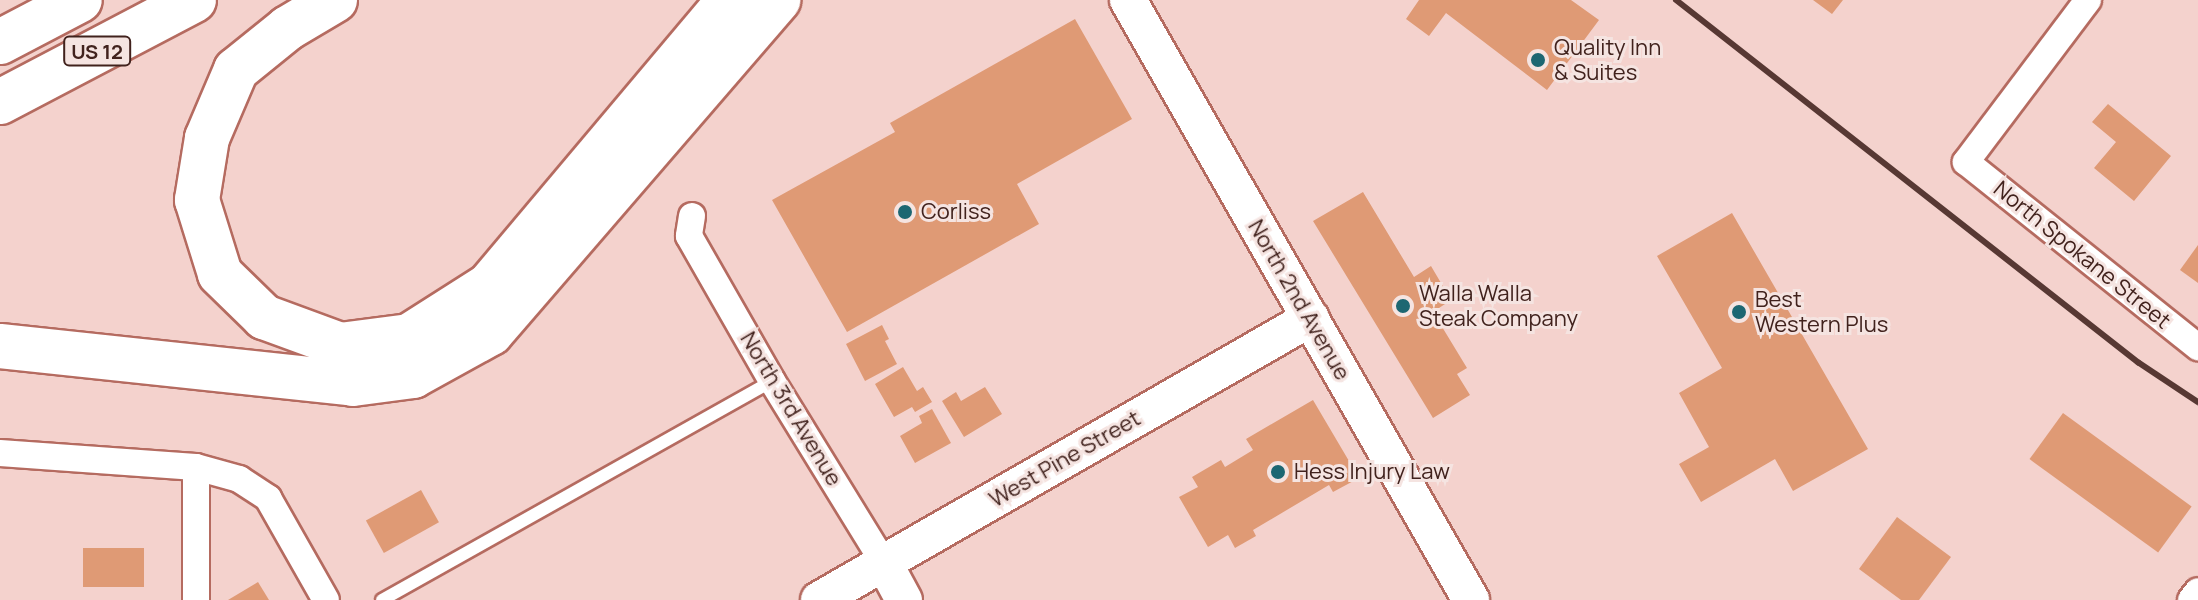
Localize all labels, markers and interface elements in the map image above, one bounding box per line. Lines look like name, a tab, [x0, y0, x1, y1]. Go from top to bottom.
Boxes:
place label: Quality Inn & Suites	[1554, 34, 1661, 86]
road number: US 12	[63, 35, 131, 67]
marker: Quality Inn & Suites	[1529, 51, 1547, 69]
street label: North Spokane Street	[1988, 176, 2176, 334]
place label: Corliss	[921, 199, 991, 225]
marker: Corliss	[896, 203, 914, 221]
street label: North 2nd Avenue	[1242, 215, 1356, 385]
place label: Walla Walla Steak Company	[1419, 280, 1578, 332]
place label: Best Western Plus	[1755, 286, 1888, 338]
marker: Walla Walla Steak Company	[1394, 297, 1412, 315]
marker: Best Western Plus	[1730, 303, 1748, 321]
street label: North 3rd Avenue	[735, 327, 847, 491]
street label: West Pine Street	[985, 405, 1145, 513]
place label: Hess Injury Law	[1294, 459, 1450, 485]
marker: Hess Injury Law	[1269, 463, 1287, 481]

